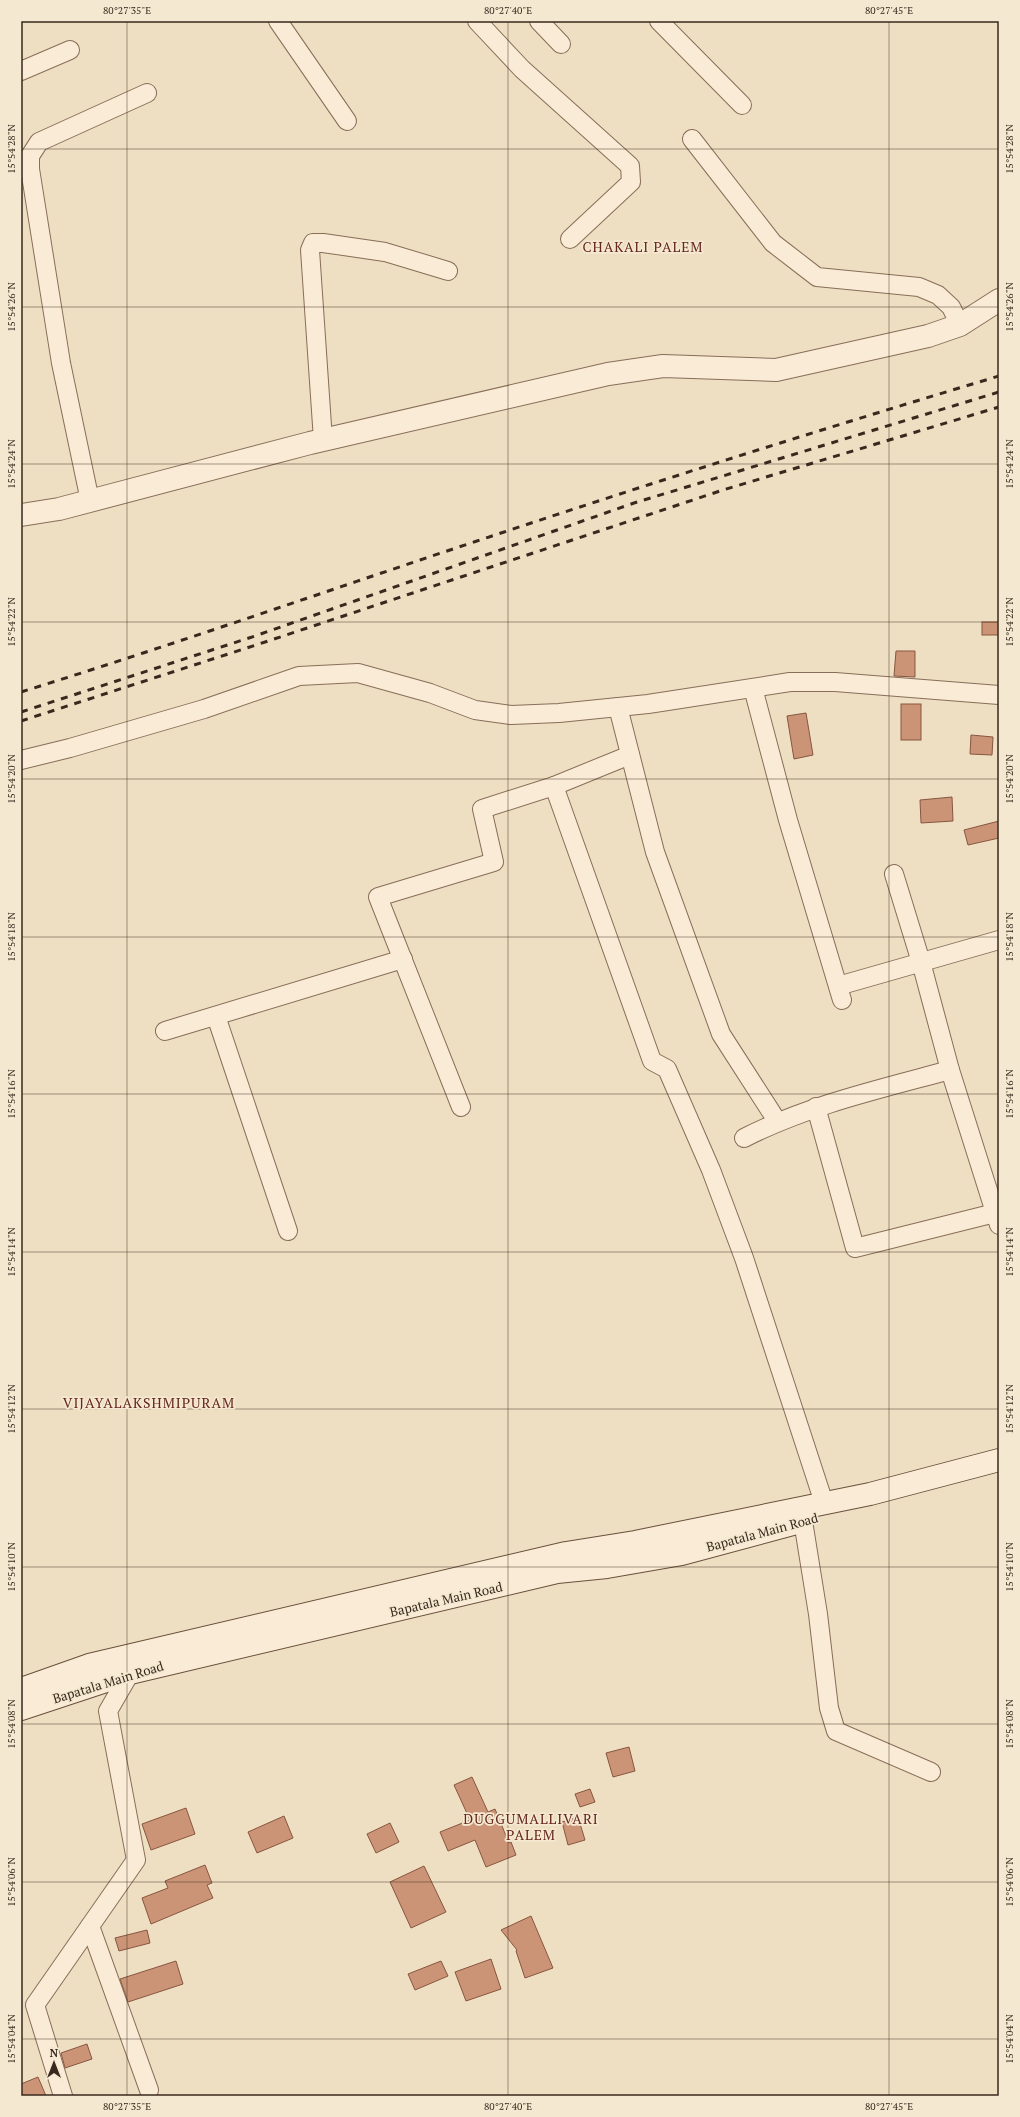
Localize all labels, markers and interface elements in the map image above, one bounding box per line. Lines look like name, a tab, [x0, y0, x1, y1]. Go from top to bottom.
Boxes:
text: 80°27'35"E	[103, 4, 151, 17]
text: 80°27'40"E	[484, 4, 532, 17]
text: 80°27'45"E	[865, 4, 913, 17]
text: 15°54'28"N	[5, 124, 18, 174]
text: 15°54'28"N	[1003, 124, 1016, 174]
district label: CHAKALI PALEM	[583, 237, 703, 256]
text: 15°54'26"N	[5, 282, 18, 332]
text: 15°54'26"N	[1003, 282, 1016, 332]
text: 15°54'24"N	[5, 439, 18, 489]
text: 15°54'24"N	[1003, 439, 1016, 489]
text: 15°54'22"N	[5, 597, 18, 647]
text: 15°54'22"N	[1003, 597, 1016, 647]
text: 15°54'20"N	[5, 754, 18, 804]
text: 15°54'20"N	[1003, 754, 1016, 804]
text: 15°54'18"N	[5, 912, 18, 962]
text: 15°54'18"N	[1003, 912, 1016, 962]
text: 15°54'16"N	[5, 1069, 18, 1119]
text: 15°54'16"N	[1003, 1069, 1016, 1119]
text: 15°54'14"N	[5, 1227, 18, 1277]
text: 15°54'14"N	[1003, 1227, 1016, 1277]
text: 15°54'12"N	[5, 1384, 18, 1434]
text: 15°54'12"N	[1003, 1384, 1016, 1434]
district label: VIJAYALAKSHMIPURAM	[63, 1393, 235, 1412]
street label: Bapatala Main Road	[704, 1508, 820, 1556]
text: 15°54'10"N	[5, 1542, 18, 1592]
text: 15°54'10"N	[1003, 1542, 1016, 1592]
street label: Bapatala Main Road	[388, 1577, 504, 1621]
street label: Bapatala Main Road	[50, 1657, 166, 1707]
text: 15°54'08"N	[5, 1699, 18, 1749]
text: 15°54'08"N	[1003, 1699, 1016, 1749]
district label: DUGGUMALLIVARI PALEM	[463, 1809, 599, 1844]
text: 15°54'06"N	[5, 1857, 18, 1907]
text: 15°54'06"N	[1003, 1857, 1016, 1907]
text: 15°54'04"N	[5, 2014, 18, 2064]
text: 15°54'04"N	[1003, 2014, 1016, 2064]
north arrow	[34, 2043, 74, 2083]
text: N	[50, 2046, 59, 2060]
text: 80°27'35"E	[103, 2100, 151, 2113]
text: 80°27'40"E	[484, 2100, 532, 2113]
text: 80°27'45"E	[865, 2100, 913, 2113]

